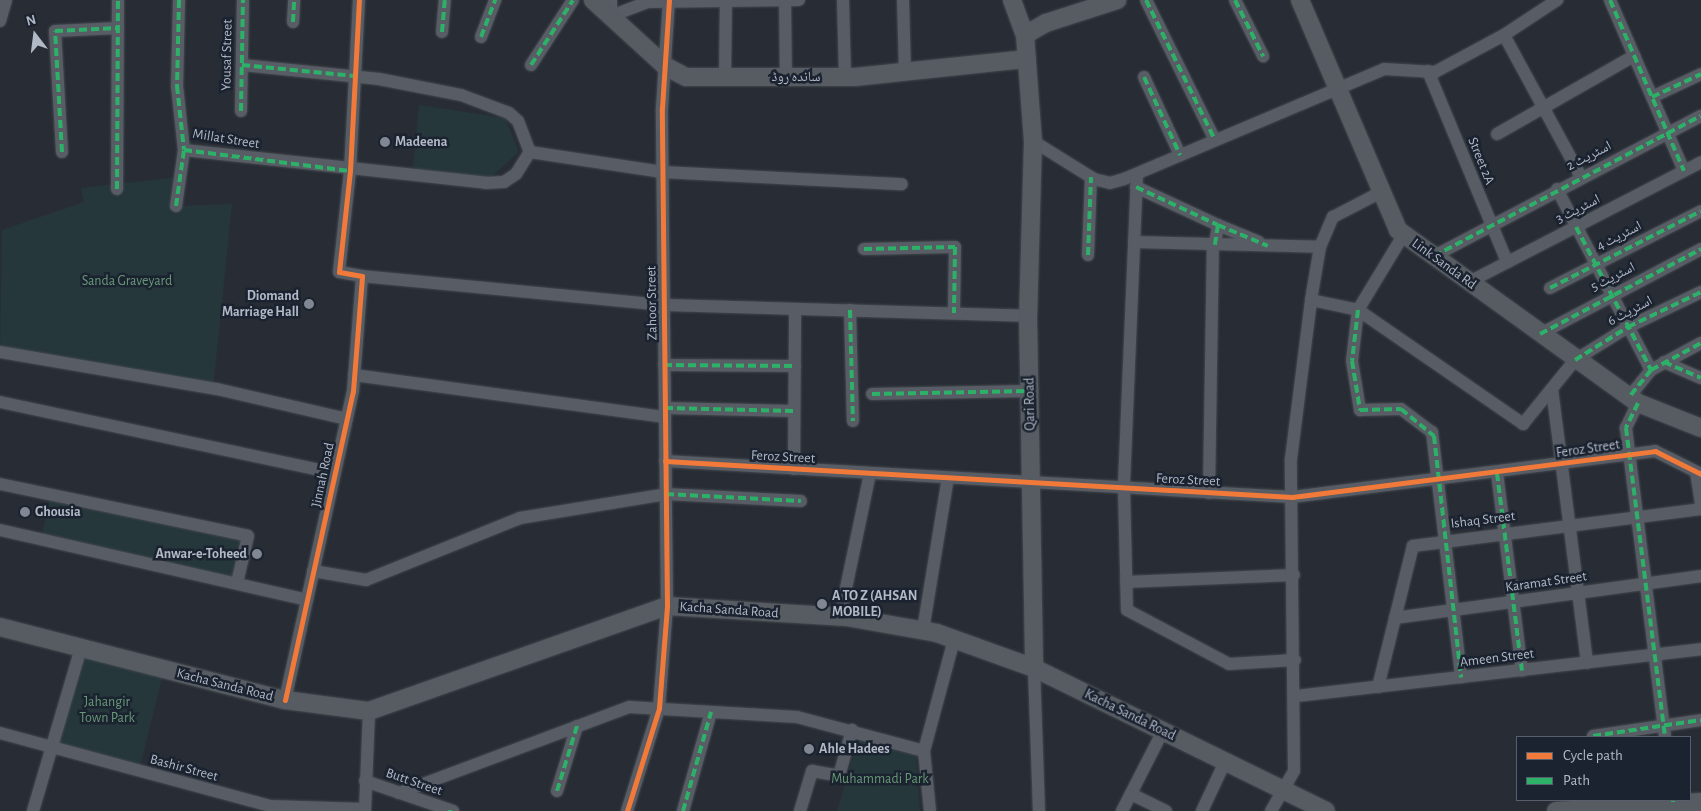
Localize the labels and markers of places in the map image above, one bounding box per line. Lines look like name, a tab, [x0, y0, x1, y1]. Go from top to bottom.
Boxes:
place label: Madeena	[395, 134, 447, 150]
marker: Madeena	[379, 136, 391, 148]
place label: Diomand Marriage Hall	[222, 288, 299, 321]
marker: Diomand Marriage Hall	[303, 298, 315, 310]
place label: Ghousia	[35, 504, 81, 520]
marker: Ghousia	[19, 506, 31, 518]
place label: Anwar-e-Toheed	[155, 546, 247, 562]
marker: Anwar-e-Toheed	[251, 548, 263, 560]
place label: A TO Z (AHSAN MOBILE)	[832, 588, 917, 620]
marker: A TO Z (AHSAN MOBILE)	[816, 598, 828, 610]
place label: Ahle Hadees	[819, 741, 890, 757]
marker: Ahle Hadees	[803, 743, 815, 755]

